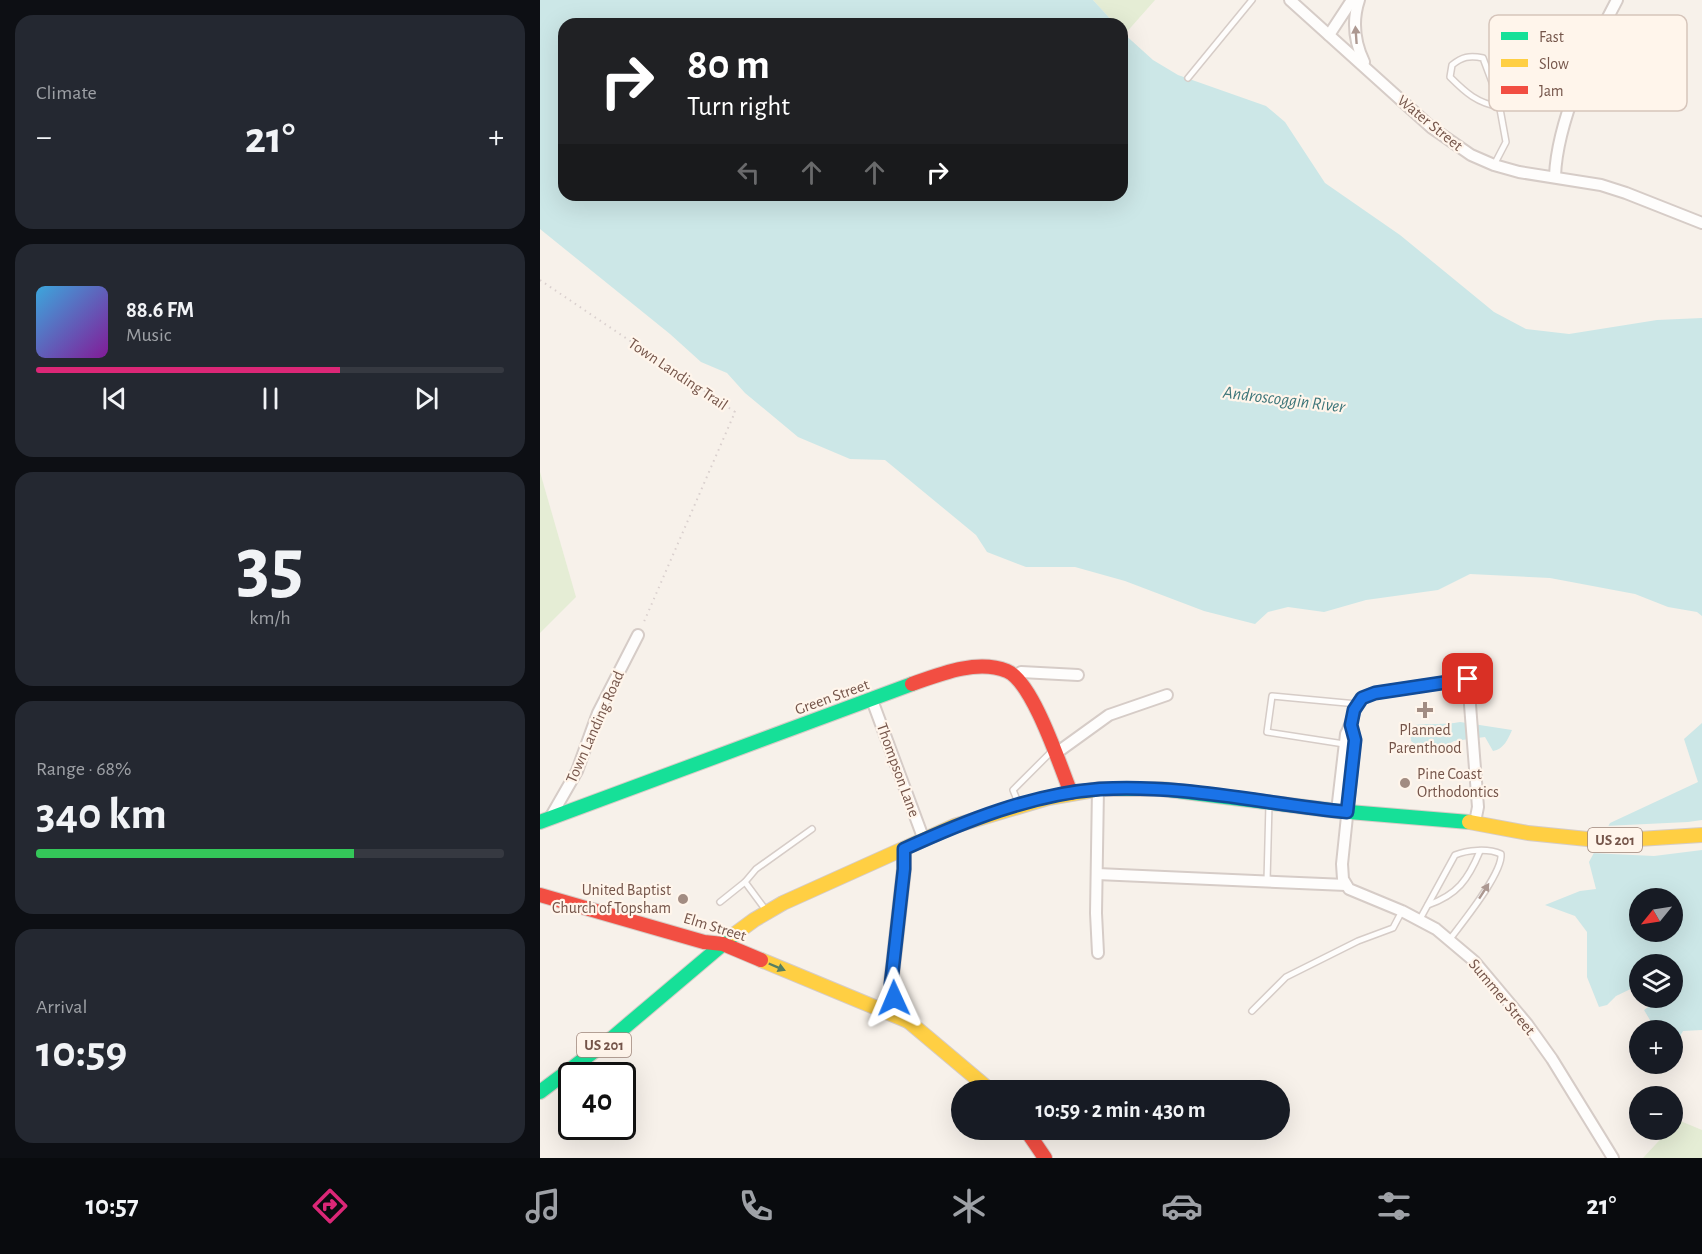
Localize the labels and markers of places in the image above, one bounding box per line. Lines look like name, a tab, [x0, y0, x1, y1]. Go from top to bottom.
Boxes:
pin	[1442, 653, 1493, 704]
marker: Planned Parenthood	[1416, 701, 1434, 719]
place label: Planned Parenthood	[1388, 722, 1462, 756]
place label: Pine Coast Orthodontics	[1417, 766, 1499, 800]
marker: Pine Coast Orthodontics	[1398, 776, 1412, 790]
place label: United Baptist Church of Topsham	[552, 882, 671, 916]
marker: United Baptist Church of Topsham	[676, 892, 690, 906]

